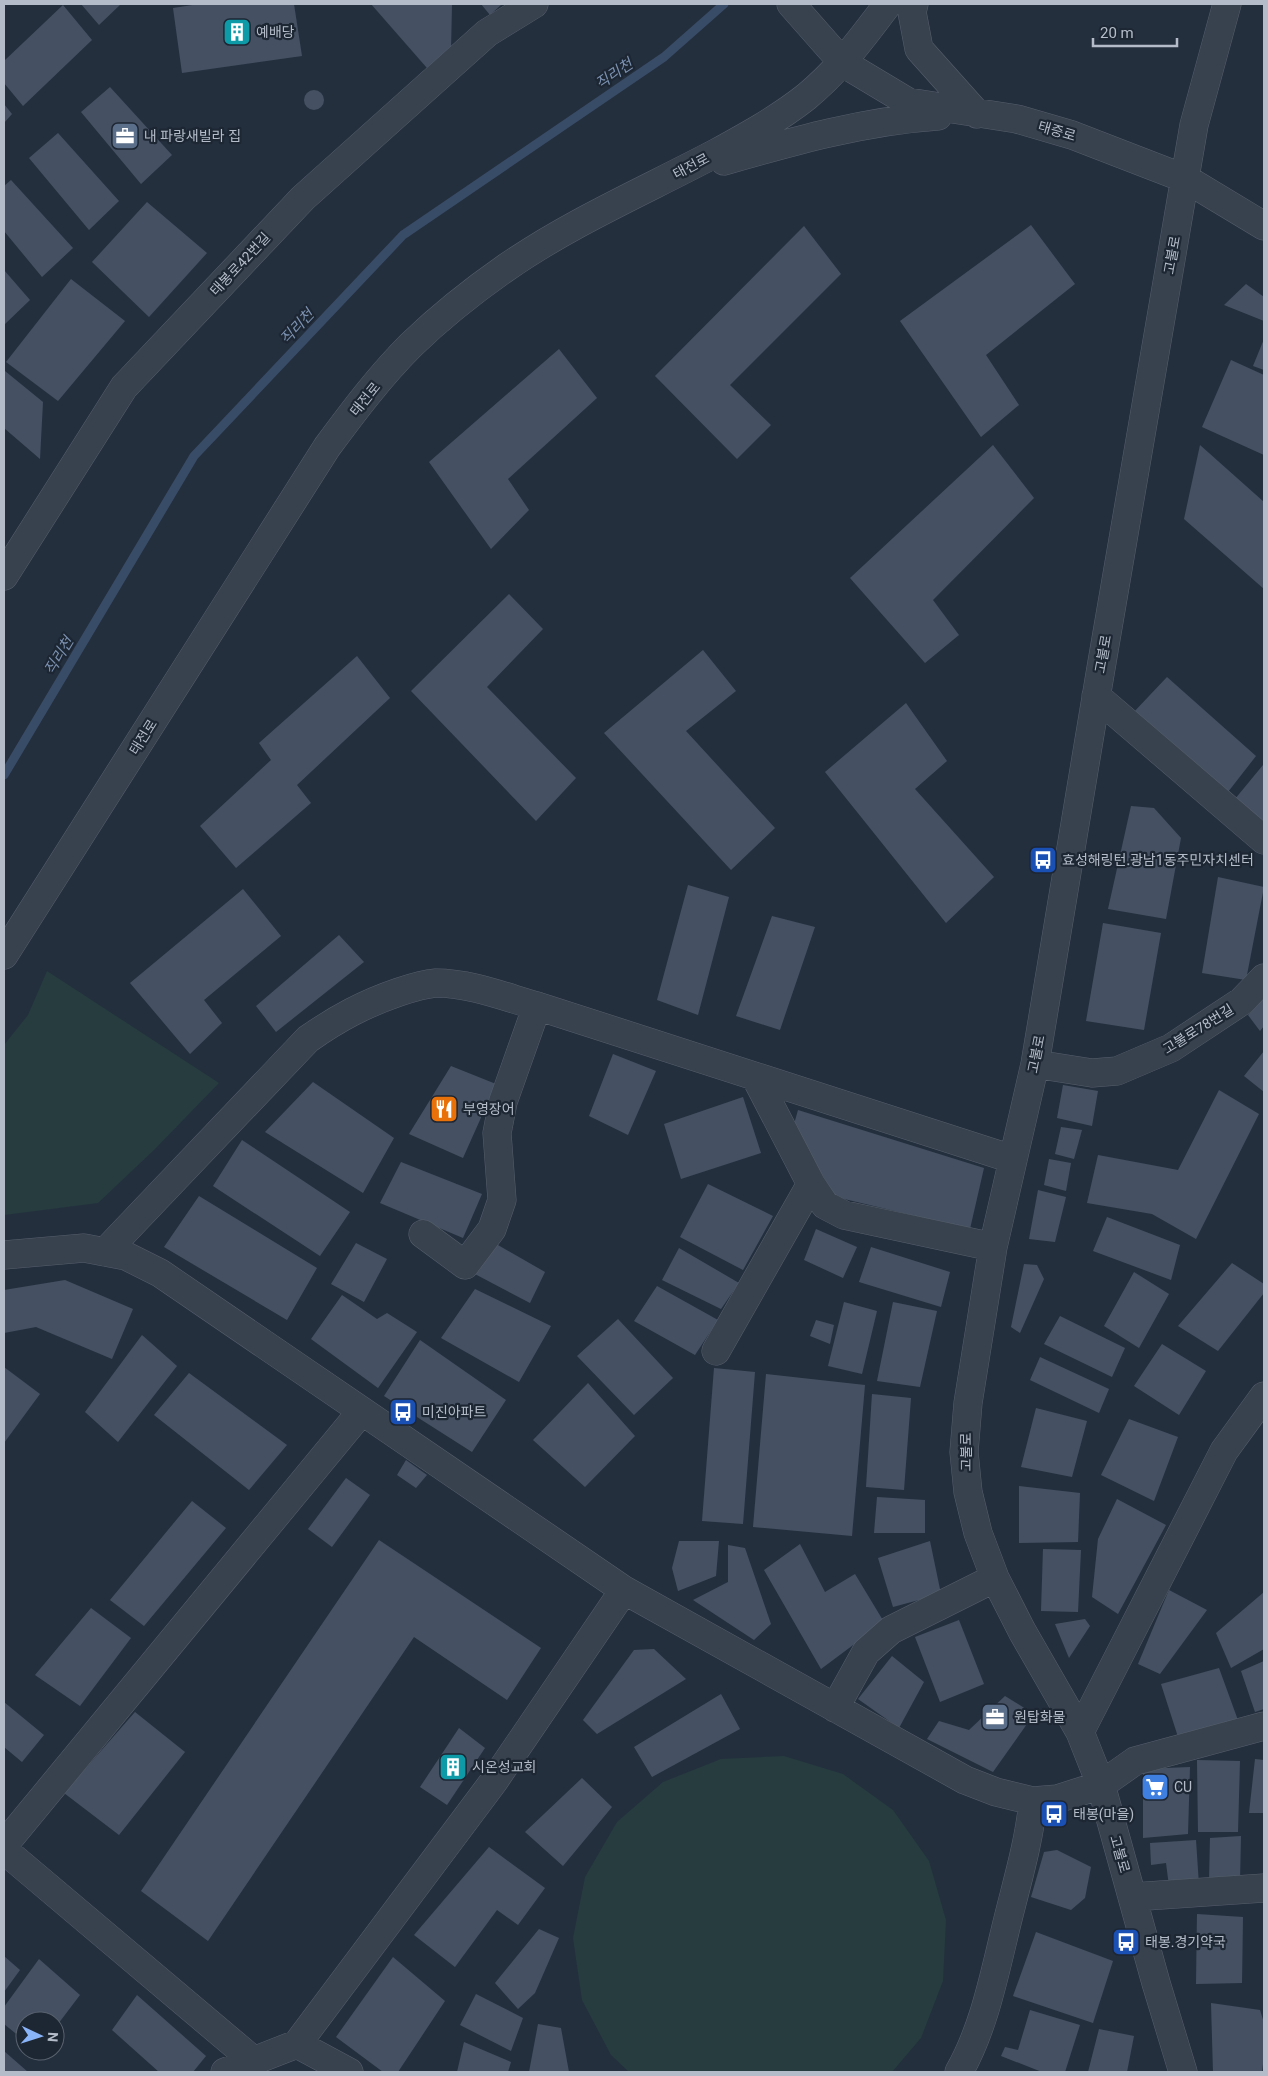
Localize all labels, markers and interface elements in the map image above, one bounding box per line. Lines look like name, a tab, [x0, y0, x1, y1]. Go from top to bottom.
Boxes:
scale bar	[1093, 15, 1177, 47]
building icon: 예배당	[222, 17, 252, 47]
place label: 예배당	[256, 24, 295, 40]
text: 20 m	[1100, 24, 1134, 42]
water label: 직리천	[592, 54, 638, 93]
street label: 태중로	[1036, 118, 1078, 144]
office icon: 내 파랑새빌라 집	[110, 121, 140, 151]
place label: 내 파랑새빌라 집	[144, 128, 241, 144]
street label: 태전로	[670, 150, 712, 182]
street label: 태봉로42번길	[207, 229, 273, 299]
street label: 고불로	[1161, 234, 1183, 275]
water label: 직리천	[276, 304, 319, 348]
street label: 태전로	[347, 379, 383, 419]
water label: 직리천	[41, 632, 79, 678]
street label: 고불로	[1092, 633, 1114, 674]
street label: 태전로	[126, 716, 160, 758]
bus stop icon: 효성해링턴.광남1동주민자치센터	[1028, 845, 1058, 875]
place label: 효성해링턴.광남1동주민자치센터	[1062, 852, 1254, 868]
street label: 고불로78번길	[1160, 1001, 1236, 1057]
street label: 고불로	[1024, 1033, 1048, 1074]
restaurant icon: 부영장어	[429, 1094, 459, 1124]
place label: 부영장어	[463, 1101, 515, 1117]
bus stop icon: 미진아파트	[388, 1397, 418, 1427]
place label: 미진아파트	[422, 1404, 487, 1420]
street label: 고불로	[958, 1433, 974, 1471]
office icon: 원탑화물	[980, 1702, 1010, 1732]
place label: 원탑화물	[1014, 1709, 1066, 1725]
building icon: 시온성교회	[438, 1752, 468, 1782]
place label: 시온성교회	[472, 1759, 536, 1775]
supermarket icon: CU	[1140, 1772, 1170, 1802]
place label: CU	[1174, 1779, 1192, 1795]
bus stop icon: 태봉(마을)	[1039, 1799, 1069, 1829]
place label: 태봉(마을)	[1073, 1806, 1134, 1823]
street label: 고불로	[1107, 1833, 1133, 1875]
bus stop icon: 태봉.경기약국	[1111, 1927, 1141, 1957]
place label: 태봉.경기약국	[1145, 1934, 1226, 1950]
north arrow	[15, 2011, 65, 2061]
text: N	[45, 2031, 61, 2042]

